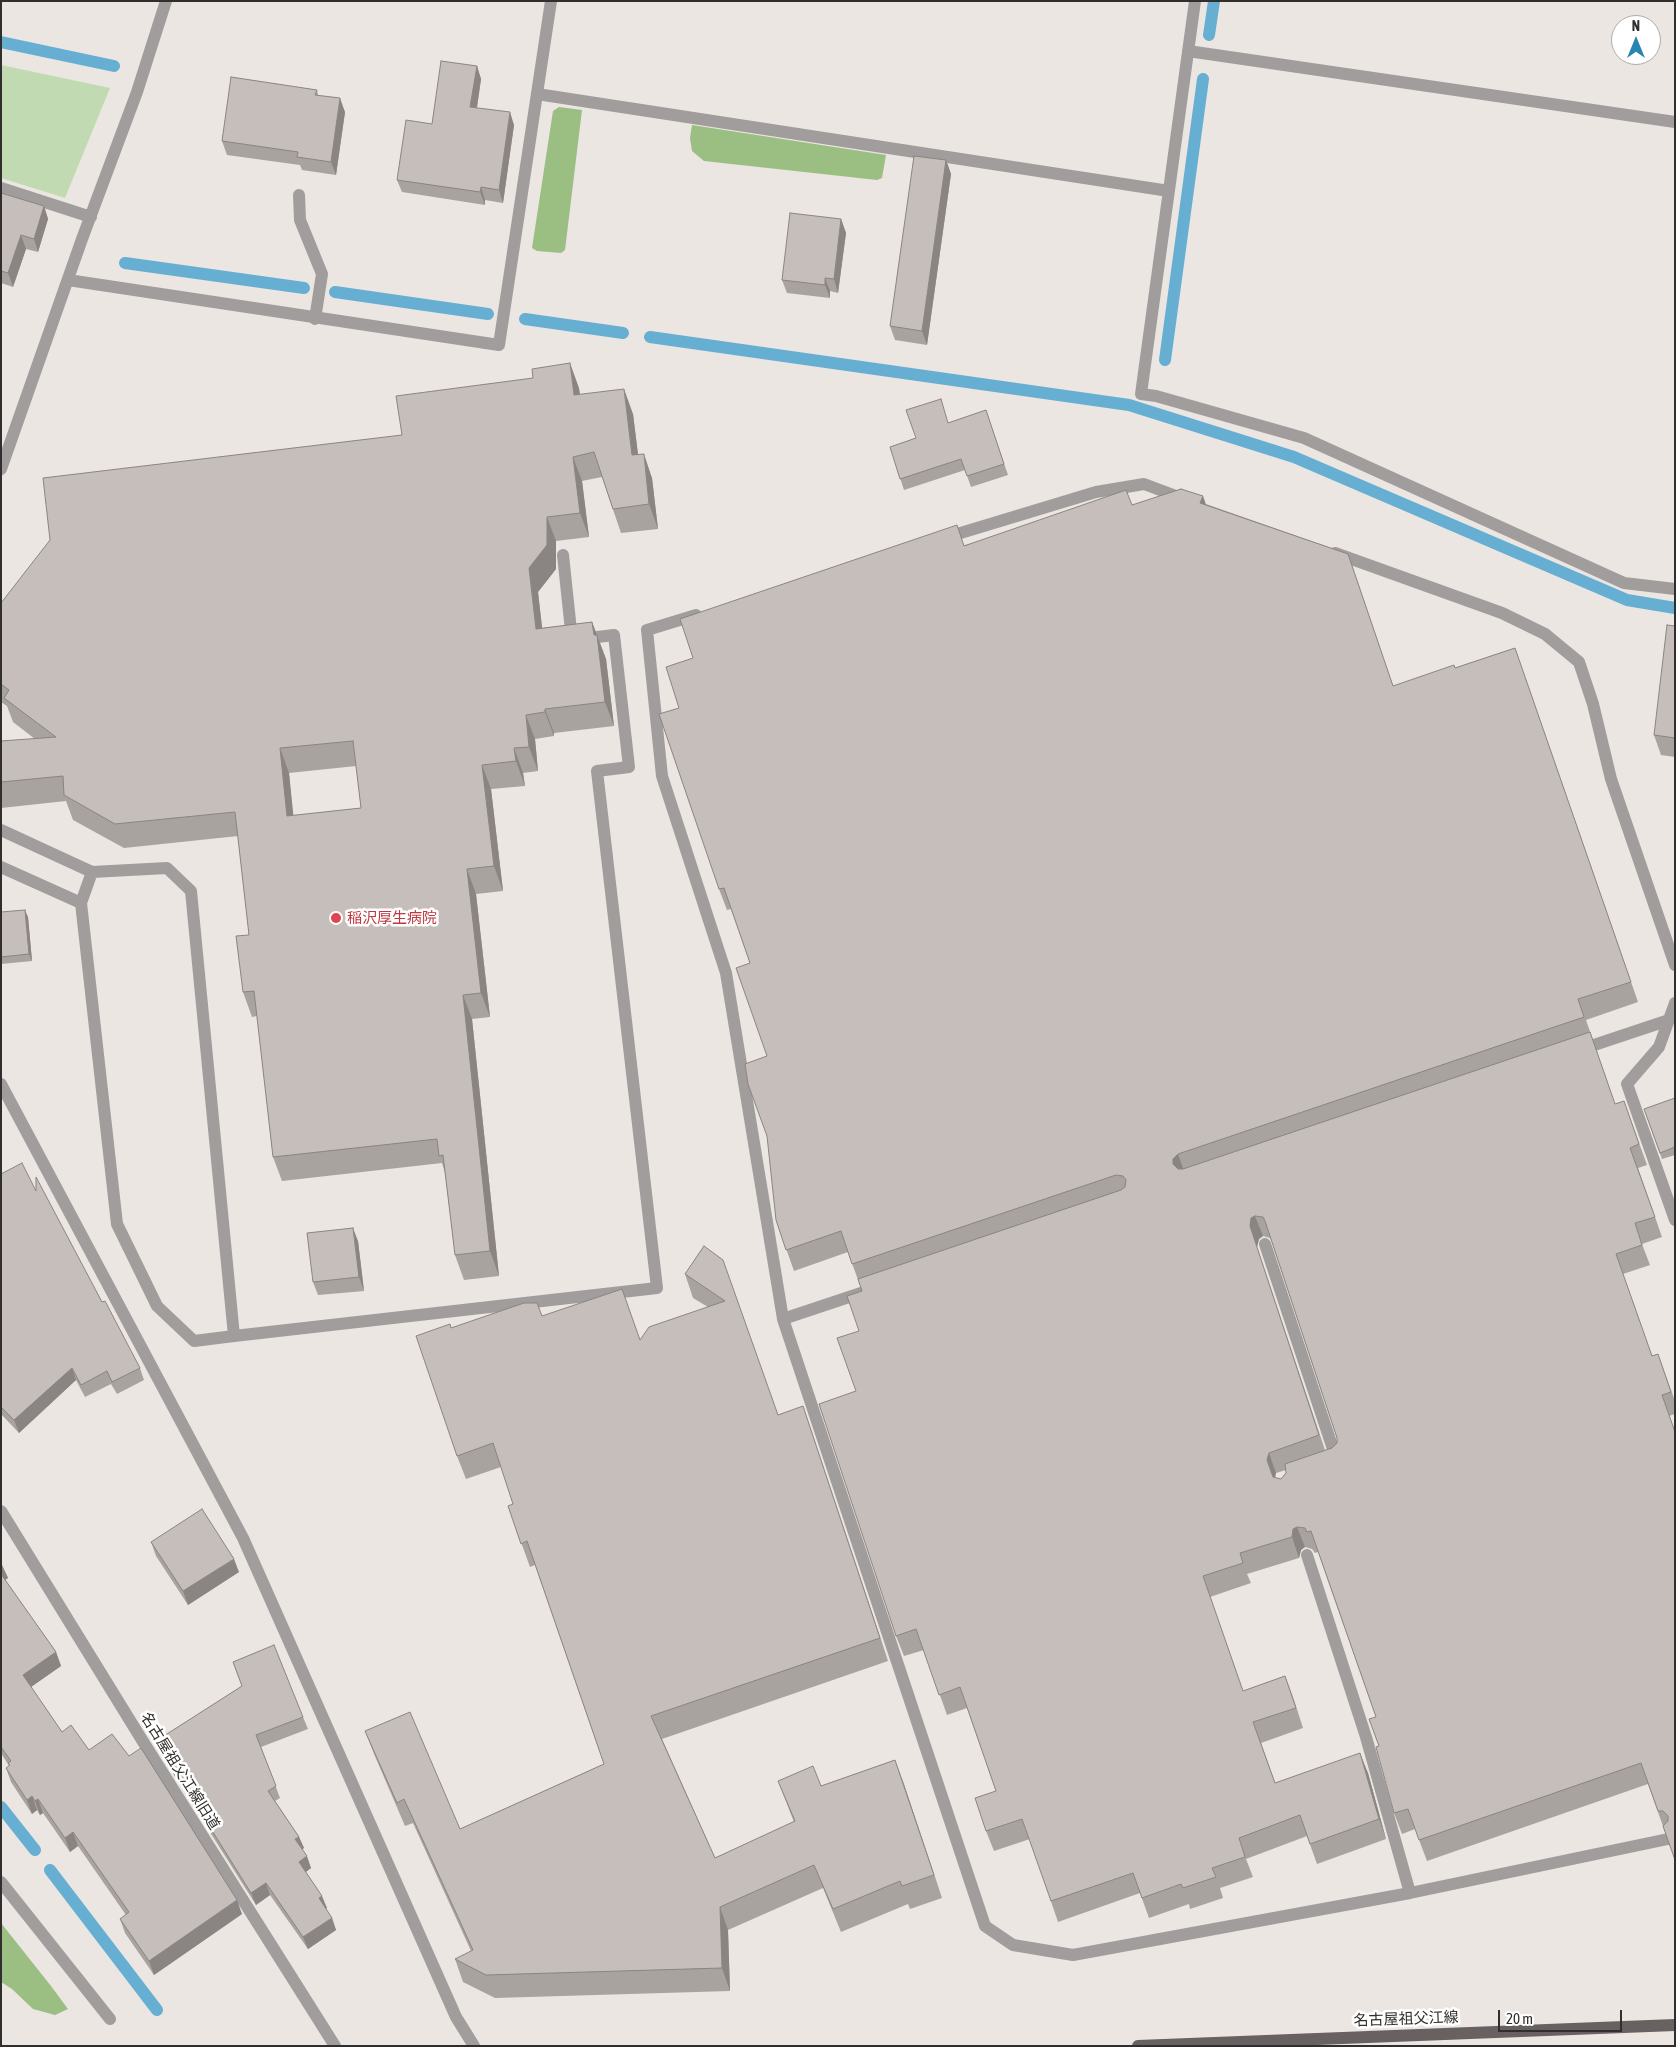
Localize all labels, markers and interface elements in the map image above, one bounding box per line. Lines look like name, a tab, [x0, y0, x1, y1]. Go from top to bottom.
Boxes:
north arrow	[1611, 15, 1661, 65]
text: N	[1632, 18, 1640, 34]
place label: 稲沢厚生病院	[347, 909, 437, 927]
marker: 稲沢厚生病院	[329, 911, 343, 925]
street label: 名古屋祖父江線旧道	[137, 1709, 223, 1833]
scale bar	[1501, 2000, 1625, 2032]
street label: 名古屋祖父江線	[1353, 2008, 1459, 2030]
text: 20 m	[1506, 2010, 1533, 2027]

